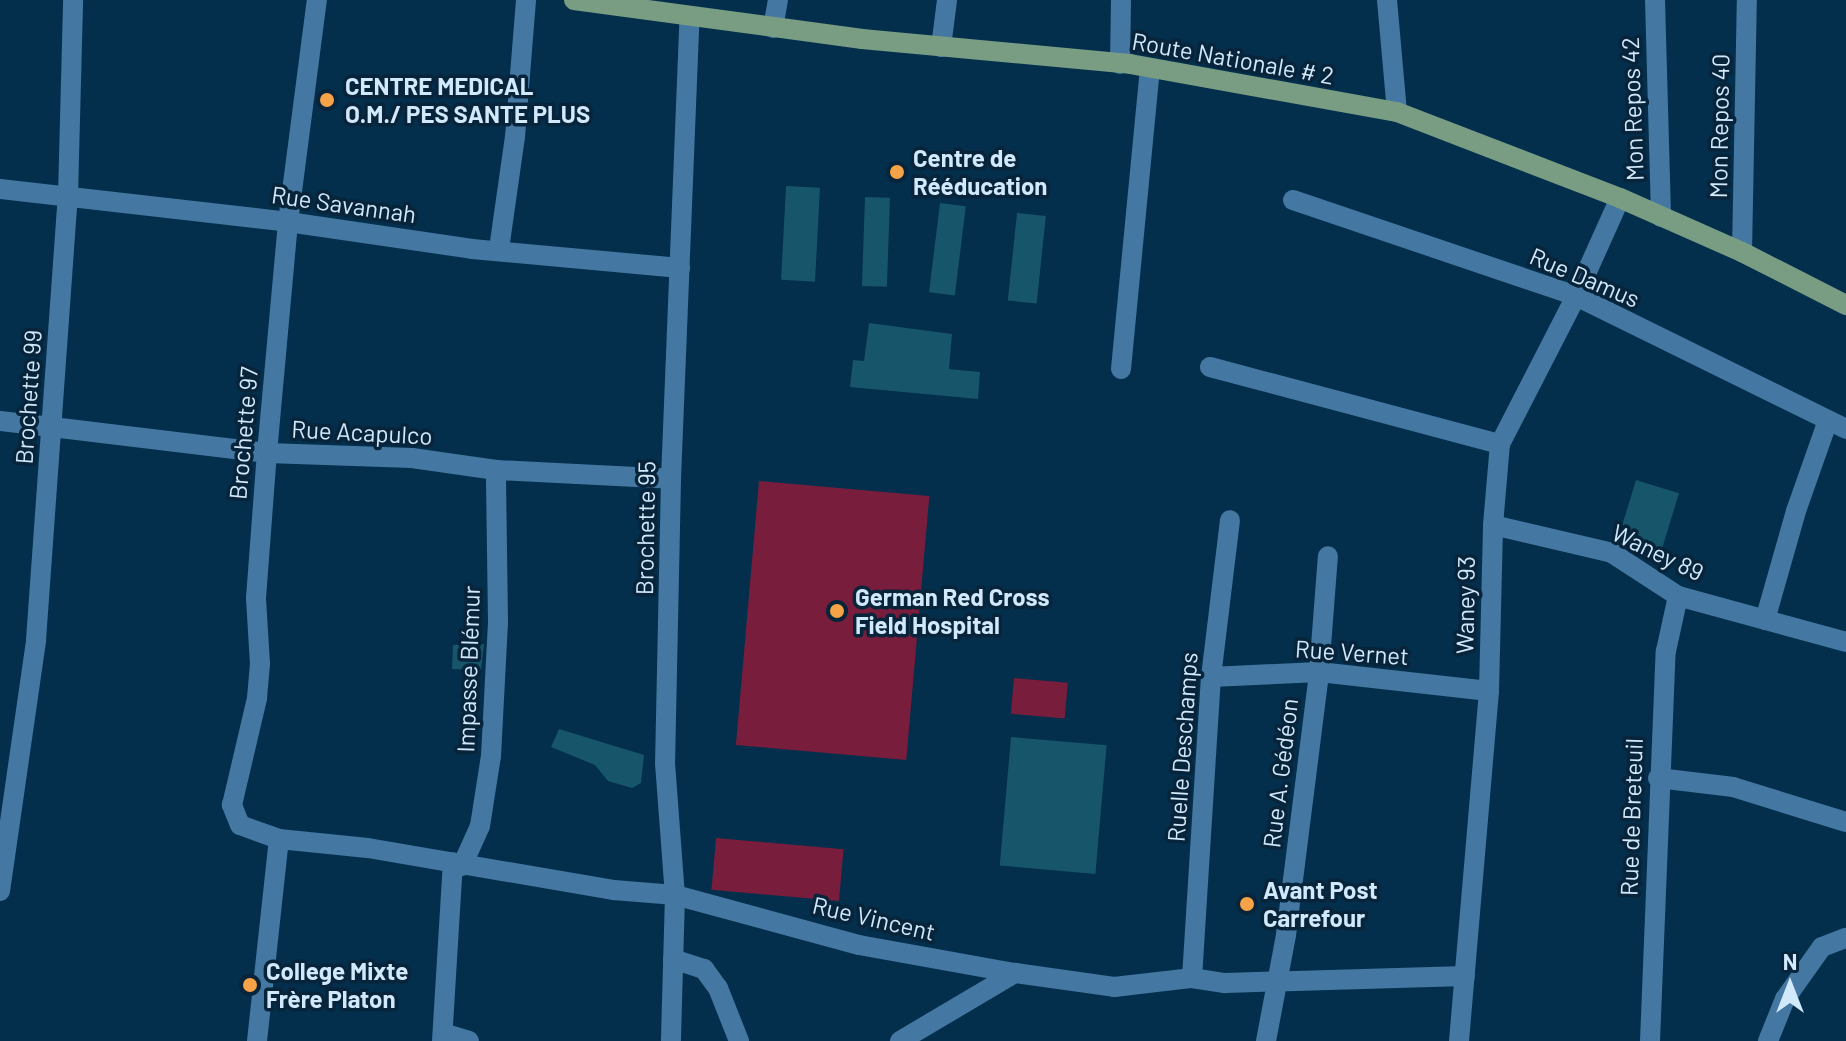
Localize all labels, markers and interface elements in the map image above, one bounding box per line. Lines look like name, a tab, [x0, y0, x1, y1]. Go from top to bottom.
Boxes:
street label: Route Nationale # 2	[1130, 26, 1336, 90]
street label: Mon Repos 42	[1615, 37, 1649, 181]
street label: Mon Repos 40	[1703, 53, 1735, 199]
place label: CENTRE MEDICAL O.M./ PES SANTE PLUS	[345, 72, 590, 128]
marker: CENTRE MEDICAL O.M./ PES SANTE PLUS	[316, 89, 338, 111]
place label: Centre de Rééducation	[913, 144, 1047, 200]
marker: Centre de Rééducation	[888, 163, 906, 181]
street label: Rue Savannah	[270, 180, 418, 228]
street label: Rue Damus	[1526, 241, 1644, 313]
street label: Brochette 99	[9, 329, 47, 465]
street label: Brochette 97	[223, 365, 263, 501]
street label: Rue Acapulco	[291, 414, 433, 450]
street label: Brochette 95	[629, 461, 661, 595]
street label: Waney 89	[1608, 518, 1708, 586]
street label: Waney 93	[1450, 556, 1480, 654]
place label: German Red Cross Field Hospital	[855, 583, 1049, 639]
street label: Impasse Blémur	[451, 585, 485, 753]
marker: German Red Cross Field Hospital	[826, 600, 848, 622]
street label: Rue Vernet	[1294, 634, 1410, 670]
street label: Ruelle Deschamps	[1161, 651, 1203, 843]
street label: Rue A. Gédéon	[1257, 697, 1303, 849]
street label: Rue de Breteuil	[1614, 738, 1648, 896]
place label: Avant Post Carrefour	[1263, 876, 1378, 932]
street label: Rue Vincent	[810, 890, 938, 946]
marker: Avant Post Carrefour	[1238, 895, 1256, 913]
north arrow	[1750, 945, 1830, 1025]
text: N	[1783, 948, 1797, 974]
place label: College Mixte Frère Platon	[266, 957, 408, 1013]
marker: College Mixte Frère Platon	[241, 976, 259, 994]

